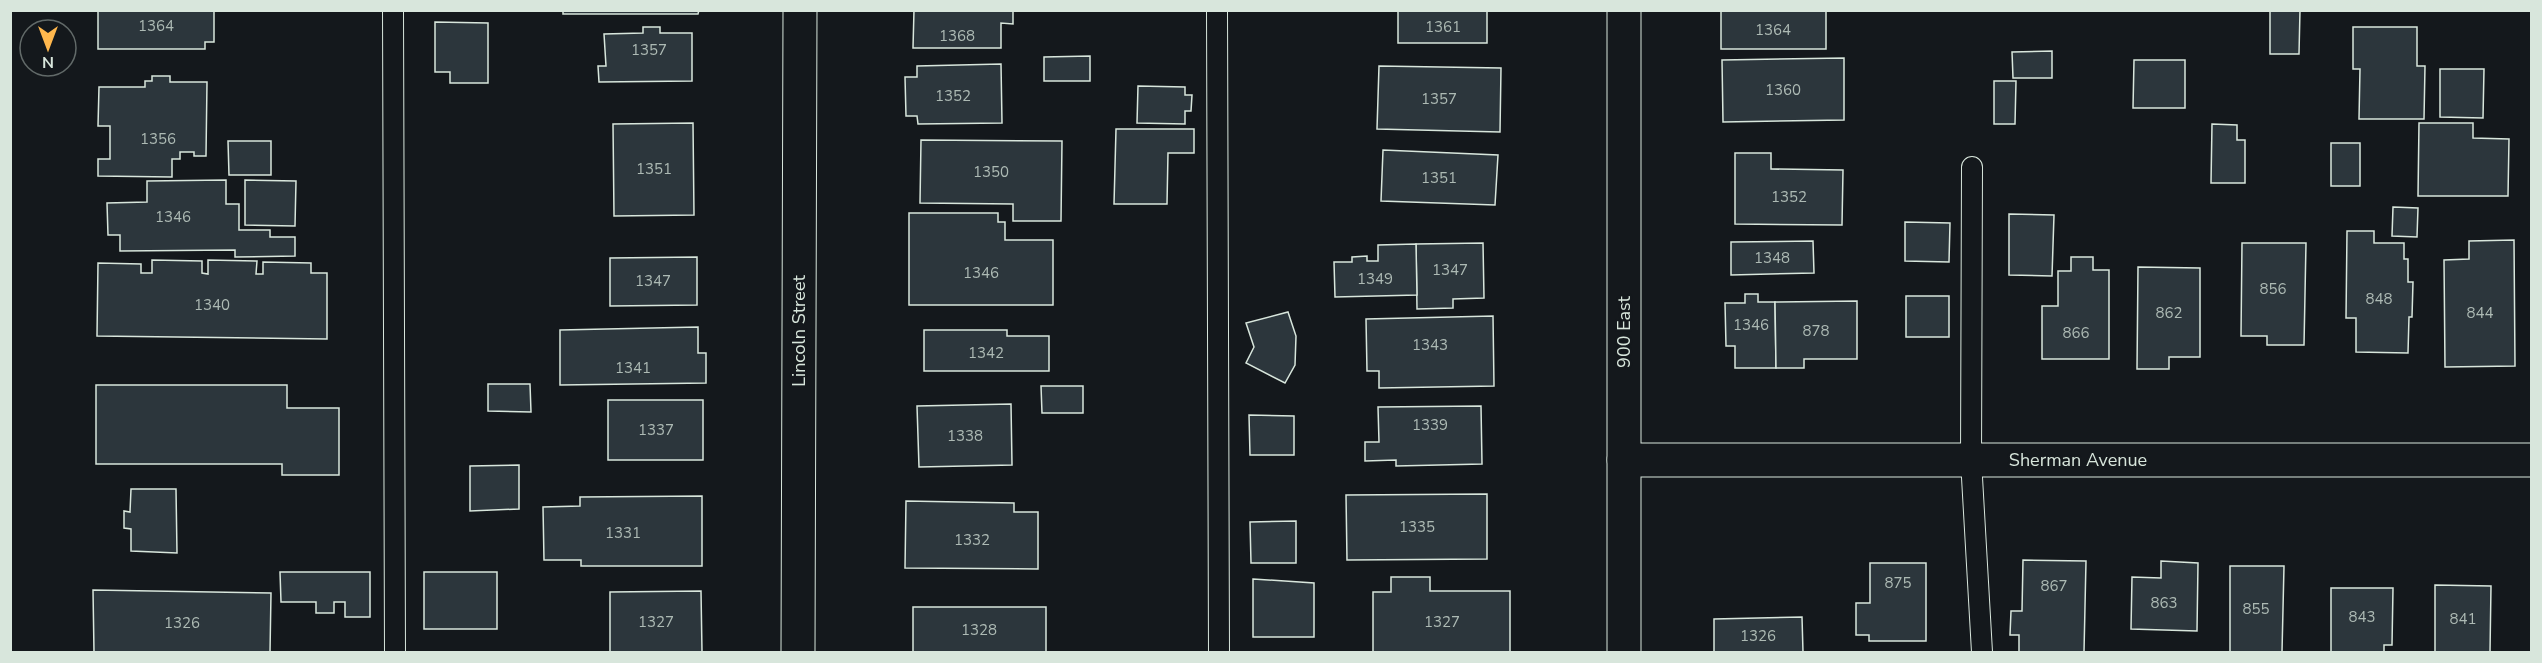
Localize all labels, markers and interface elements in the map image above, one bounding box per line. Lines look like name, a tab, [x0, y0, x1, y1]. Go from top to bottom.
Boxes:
house number: 1364	[138, 16, 174, 36]
house number: 1361	[1425, 17, 1461, 37]
north arrow	[18, 18, 78, 78]
house number: 1364	[1755, 20, 1791, 40]
house number: 1368	[939, 26, 975, 46]
house number: 1357	[631, 40, 667, 60]
text: N	[42, 51, 54, 73]
house number: 1360	[1765, 80, 1801, 100]
house number: 1352	[935, 86, 971, 106]
house number: 1357	[1421, 89, 1457, 109]
house number: 1356	[140, 129, 176, 149]
house number: 1351	[636, 159, 672, 179]
house number: 1350	[973, 162, 1009, 182]
house number: 1351	[1421, 168, 1457, 188]
house number: 1352	[1771, 187, 1807, 207]
house number: 1346	[155, 207, 191, 227]
house number: 1348	[1754, 248, 1790, 268]
house number: 1347	[1432, 260, 1468, 280]
house number: 1346	[963, 263, 999, 283]
house number: 1349	[1357, 269, 1393, 289]
house number: 1347	[635, 271, 671, 291]
street label: Lincoln Street	[787, 274, 811, 387]
house number: 856	[2259, 279, 2287, 299]
house number: 848	[2365, 289, 2393, 309]
house number: 1340	[194, 295, 230, 315]
street label: 900 East	[1612, 295, 1636, 368]
house number: 862	[2155, 303, 2183, 323]
house number: 844	[2466, 303, 2494, 323]
house number: 1346	[1733, 315, 1769, 335]
house number: 878	[1802, 321, 1830, 341]
house number: 866	[2062, 323, 2090, 343]
house number: 1343	[1412, 335, 1448, 355]
house number: 1342	[968, 343, 1004, 363]
house number: 1341	[615, 358, 651, 378]
house number: 1339	[1412, 415, 1448, 435]
house number: 1337	[638, 420, 674, 440]
house number: 1338	[947, 426, 983, 446]
street label: Sherman Avenue	[2009, 448, 2147, 472]
house number: 1335	[1399, 517, 1435, 537]
house number: 1331	[605, 523, 641, 543]
house number: 1332	[954, 530, 990, 550]
house number: 875	[1884, 573, 1912, 593]
house number: 867	[2040, 576, 2068, 596]
house number: 863	[2150, 593, 2178, 613]
house number: 855	[2242, 599, 2270, 619]
house number: 843	[2348, 607, 2376, 627]
house number: 841	[2449, 609, 2477, 629]
house number: 1327	[638, 612, 674, 632]
house number: 1327	[1424, 612, 1460, 632]
house number: 1326	[164, 613, 200, 633]
house number: 1328	[961, 620, 997, 640]
house number: 1326	[1740, 626, 1776, 646]

